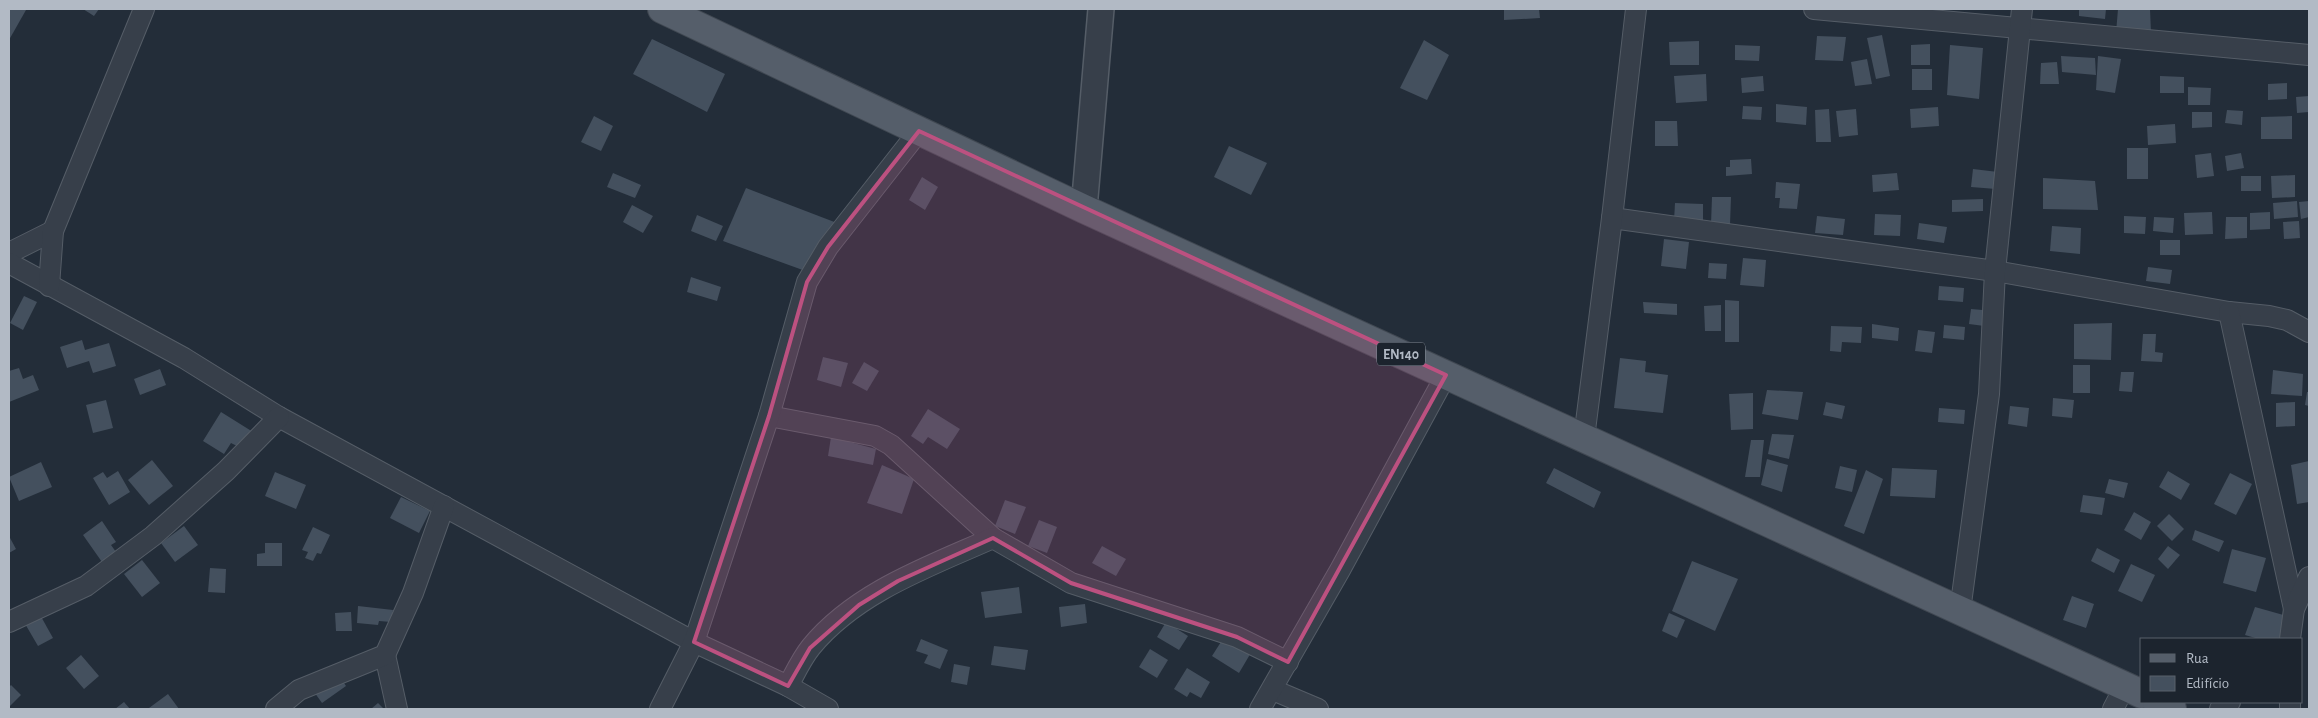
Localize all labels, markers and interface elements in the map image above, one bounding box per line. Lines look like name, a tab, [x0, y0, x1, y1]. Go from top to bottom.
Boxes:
road number: EN140	[1377, 342, 1425, 366]
legend	[2140, 638, 2303, 703]
text: Rua	[2186, 651, 2209, 666]
text: Edifício	[2186, 676, 2229, 691]

